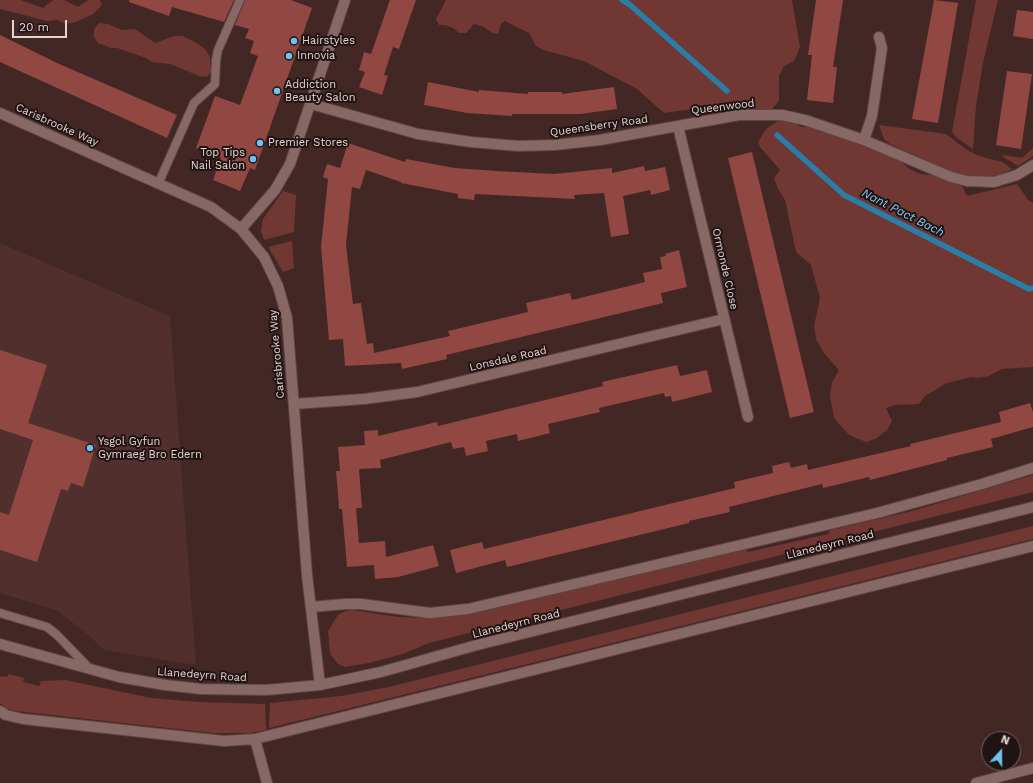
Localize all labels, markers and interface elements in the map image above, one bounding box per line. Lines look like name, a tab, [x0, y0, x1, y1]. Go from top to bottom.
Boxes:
scale bar	[14, 12, 69, 38]
text: 20 m	[19, 20, 49, 34]
place label: Hairstyles	[302, 34, 355, 48]
marker: Hairstyles	[289, 36, 299, 46]
place label: Innovia	[297, 49, 335, 63]
marker: Innovia	[284, 51, 294, 61]
place label: Addiction Beauty Salon	[285, 78, 356, 104]
marker: Addiction Beauty Salon	[272, 86, 282, 96]
street label: Queenwood	[691, 97, 755, 117]
street label: Carisbrooke Way	[14, 101, 100, 149]
street label: Queensberry Road	[549, 113, 649, 139]
place label: Premier Stores	[268, 136, 348, 150]
marker: Premier Stores	[255, 138, 265, 148]
place label: Top Tips Nail Salon	[191, 146, 245, 172]
marker: Top Tips Nail Salon	[248, 154, 258, 164]
water label: Nant Pact Bach	[859, 186, 947, 240]
street label: Ormonde Close	[709, 227, 741, 311]
street label: Carisbrooke Way	[267, 309, 287, 399]
street label: Lonsdale Road	[468, 344, 548, 374]
place label: Ysgol Gyfun Gymraeg Bro Edern	[98, 435, 202, 461]
marker: Ysgol Gyfun Gymraeg Bro Edern	[85, 443, 95, 453]
street label: Llanedeyrn Road	[785, 528, 875, 562]
street label: Llanedeyrn Road	[471, 607, 561, 641]
street label: Llanedeyrn Road	[157, 665, 247, 685]
north arrow	[981, 731, 1021, 771]
text: N	[999, 733, 1011, 748]

